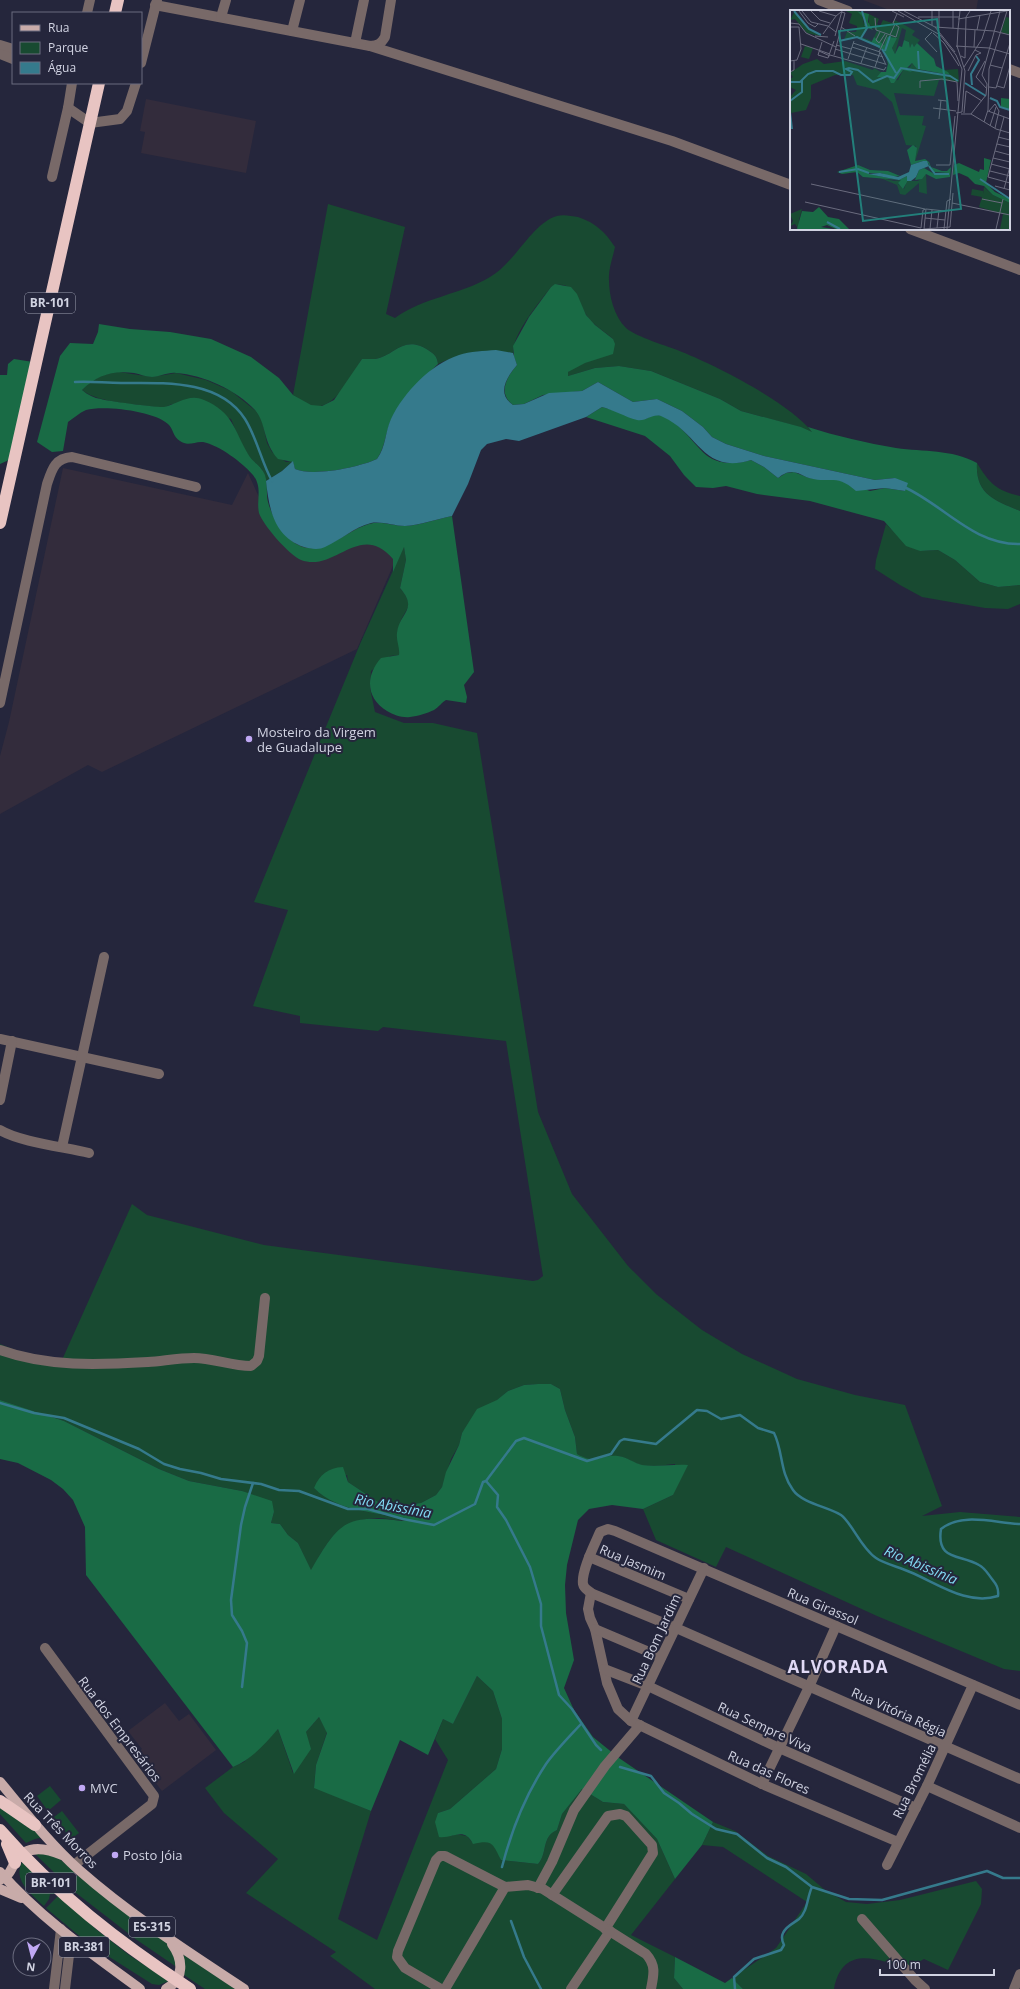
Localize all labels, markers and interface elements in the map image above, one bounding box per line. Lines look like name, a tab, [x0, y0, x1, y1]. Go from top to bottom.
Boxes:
inset map	[790, 10, 1010, 230]
legend	[12, 12, 142, 84]
text: Rua	[48, 19, 69, 36]
text: Parque	[48, 39, 88, 56]
text: Água	[48, 59, 76, 76]
road number: BR-101	[25, 293, 75, 313]
place label: Mosteiro da Virgem de Guadalupe	[257, 723, 376, 756]
marker: Mosteiro da Virgem de Guadalupe	[244, 734, 254, 744]
water label: Rio Abissínia	[353, 1489, 433, 1522]
street label: Rua Jasmim	[597, 1540, 669, 1584]
water label: Rio Abissínia	[882, 1541, 961, 1588]
street label: Rua Girassol	[785, 1583, 861, 1629]
street label: Rua Bom Jardim	[627, 1591, 685, 1687]
district label: ALVORADA	[787, 1655, 889, 1678]
street label: Rua dos Empresários	[74, 1673, 166, 1785]
street label: Rua Vitória Régia	[849, 1683, 949, 1741]
street label: Rua Sempre Viva	[715, 1697, 815, 1757]
street label: Rua Bromélia	[888, 1741, 940, 1821]
street label: Rua das Flores	[725, 1746, 813, 1798]
place label: MVC	[90, 1779, 118, 1797]
marker: MVC	[77, 1783, 87, 1793]
street label: Rua Três Morros	[20, 1788, 102, 1872]
place label: Posto Jóia	[123, 1846, 182, 1864]
marker: Posto Jóia	[110, 1850, 120, 1860]
road number: BR-101	[26, 1873, 76, 1893]
road number: ES-315	[129, 1917, 175, 1937]
north arrow	[12, 1937, 52, 1977]
road number: BR-381	[59, 1937, 109, 1957]
scale bar	[880, 1951, 994, 1977]
text: 100 m	[886, 1956, 921, 1973]
text: N	[25, 1959, 36, 1975]

